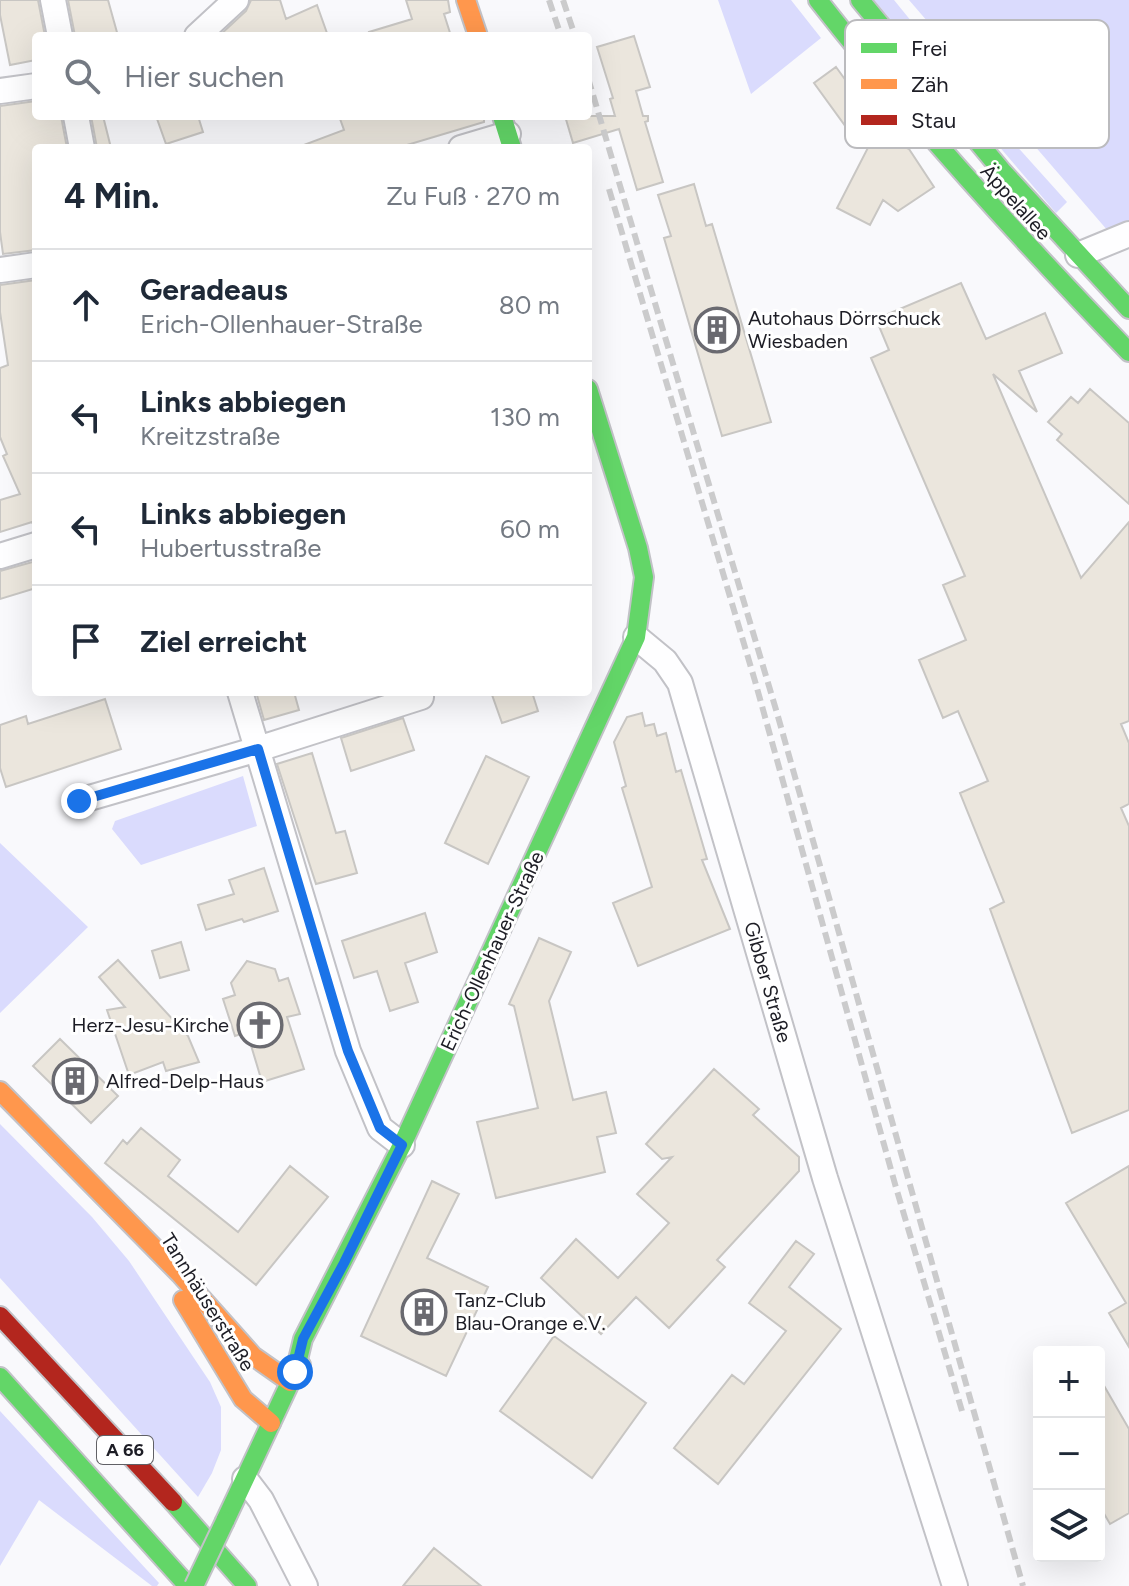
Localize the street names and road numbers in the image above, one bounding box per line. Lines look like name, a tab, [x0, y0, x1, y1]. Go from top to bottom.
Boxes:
street label: Äppelallee	[976, 159, 1056, 245]
street label: Erich-Ollenhauer-Straße	[435, 847, 549, 1055]
street label: Gibber Straße	[739, 919, 797, 1045]
street label: Tannhäuserstraße	[156, 1229, 260, 1375]
road number: A 66	[97, 1436, 153, 1464]

